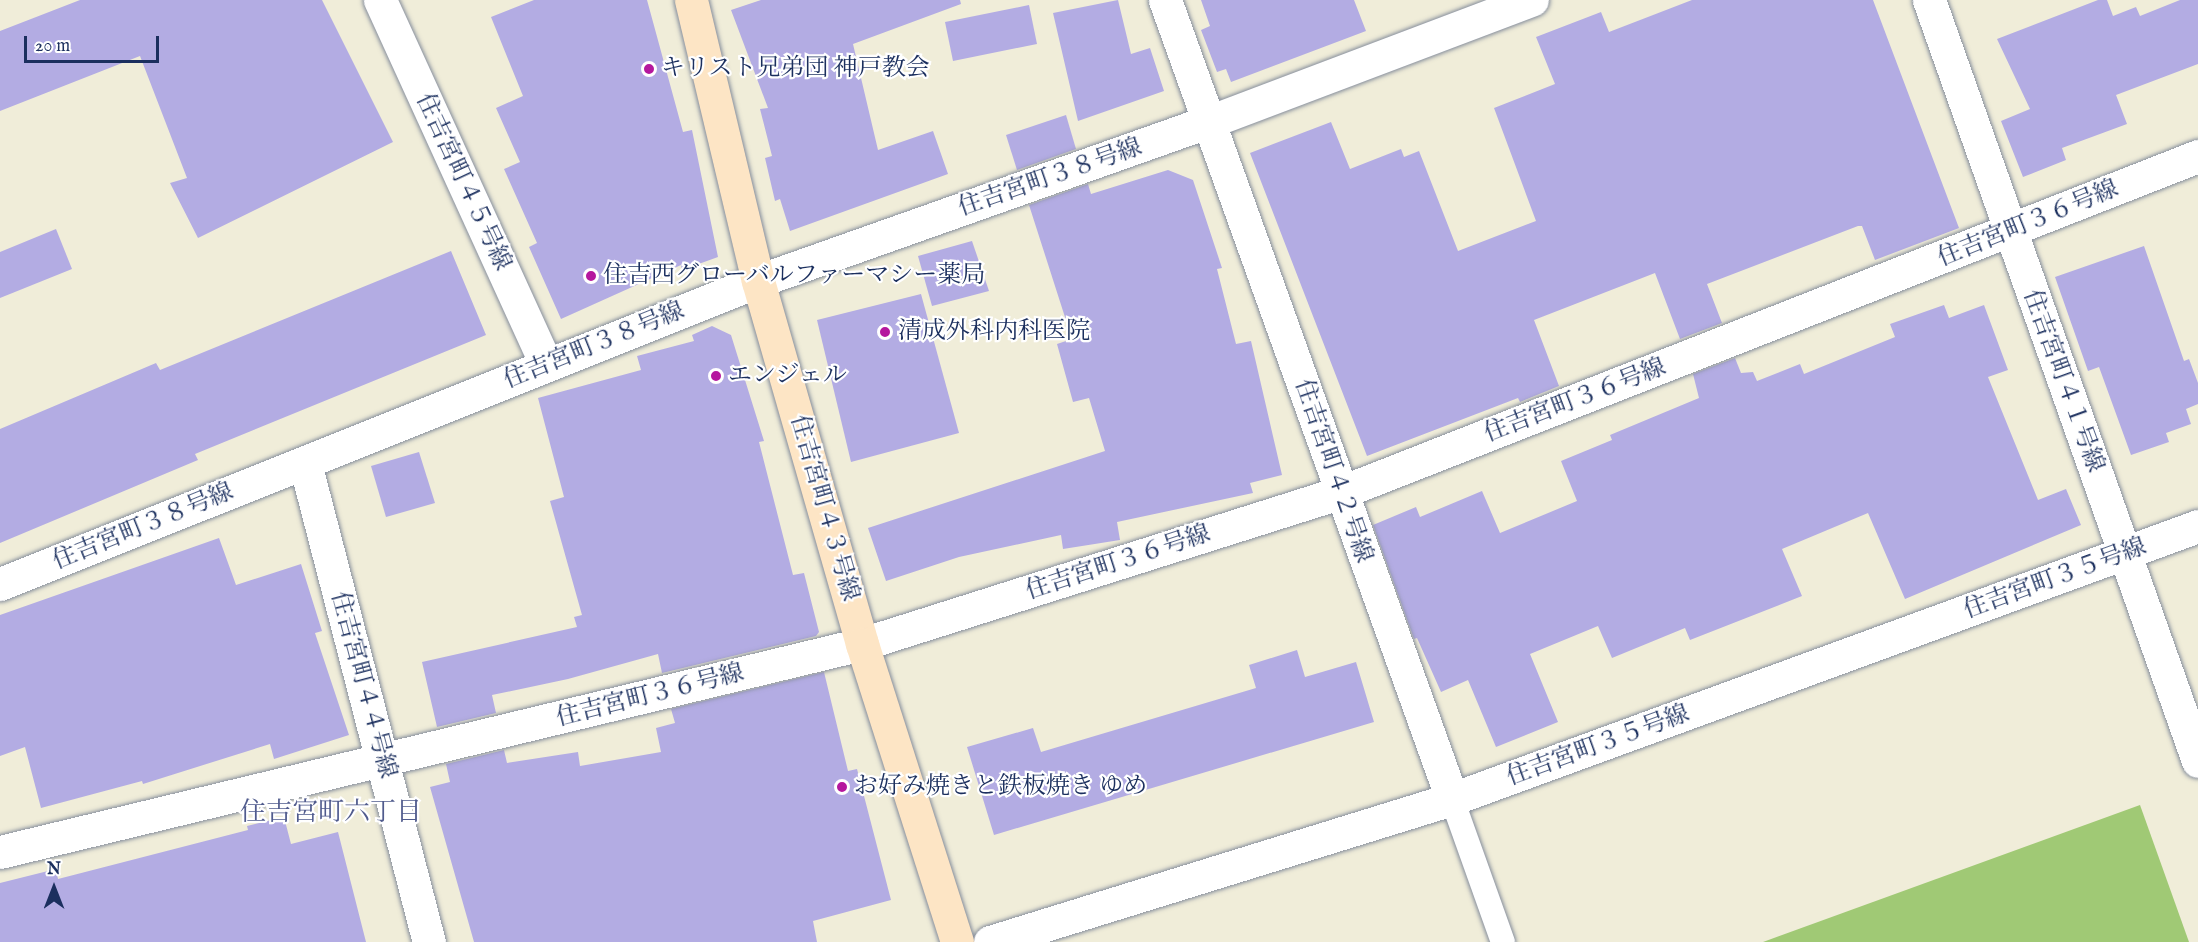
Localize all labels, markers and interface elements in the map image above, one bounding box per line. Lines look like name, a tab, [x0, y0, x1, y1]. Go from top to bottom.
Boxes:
scale bar	[27, 24, 162, 62]
text: 20 m	[35, 35, 70, 58]
place label: キリスト兄弟団 神戸教会	[661, 55, 930, 83]
marker: キリスト兄弟団 神戸教会	[642, 62, 656, 76]
street label: 住吉宮町４５号線	[409, 89, 517, 275]
street label: 住吉宮町３８号線	[955, 133, 1145, 223]
street label: 住吉宮町３６号線	[1934, 175, 2122, 273]
place label: 住吉西グローバルファーマシー薬局	[603, 262, 987, 290]
marker: 住吉西グローバルファーマシー薬局	[584, 269, 598, 283]
street label: 住吉宮町４１号線	[2017, 286, 2109, 476]
street label: 住吉宮町３８号線	[500, 297, 688, 395]
place label: 清成外科内科医院	[898, 318, 1090, 346]
marker: 清成外科内科医院	[876, 323, 894, 341]
street label: 住吉宮町３６号線	[1480, 353, 1670, 449]
place label: エンジェル	[728, 362, 848, 390]
marker: エンジェル	[709, 369, 723, 383]
street label: 住吉宮町４２号線	[1288, 376, 1378, 566]
street label: 住吉宮町４３号線	[784, 412, 864, 604]
street label: 住吉宮町３８号線	[49, 478, 237, 576]
street label: 住吉宮町３６号線	[1022, 520, 1214, 606]
street label: 住吉宮町３５号線	[1960, 533, 2150, 625]
street label: 住吉宮町４４号線	[324, 589, 402, 781]
street label: 住吉宮町３６号線	[553, 659, 747, 733]
street label: 住吉宮町３５号線	[1503, 700, 1693, 792]
place label: お好み焼きと鉄板焼き ゆめ	[854, 773, 1147, 801]
marker: お好み焼きと鉄板焼き ゆめ	[835, 780, 849, 794]
district label: 住吉宮町六丁目	[240, 797, 422, 829]
north arrow	[24, 858, 84, 918]
text: N	[47, 860, 61, 880]

